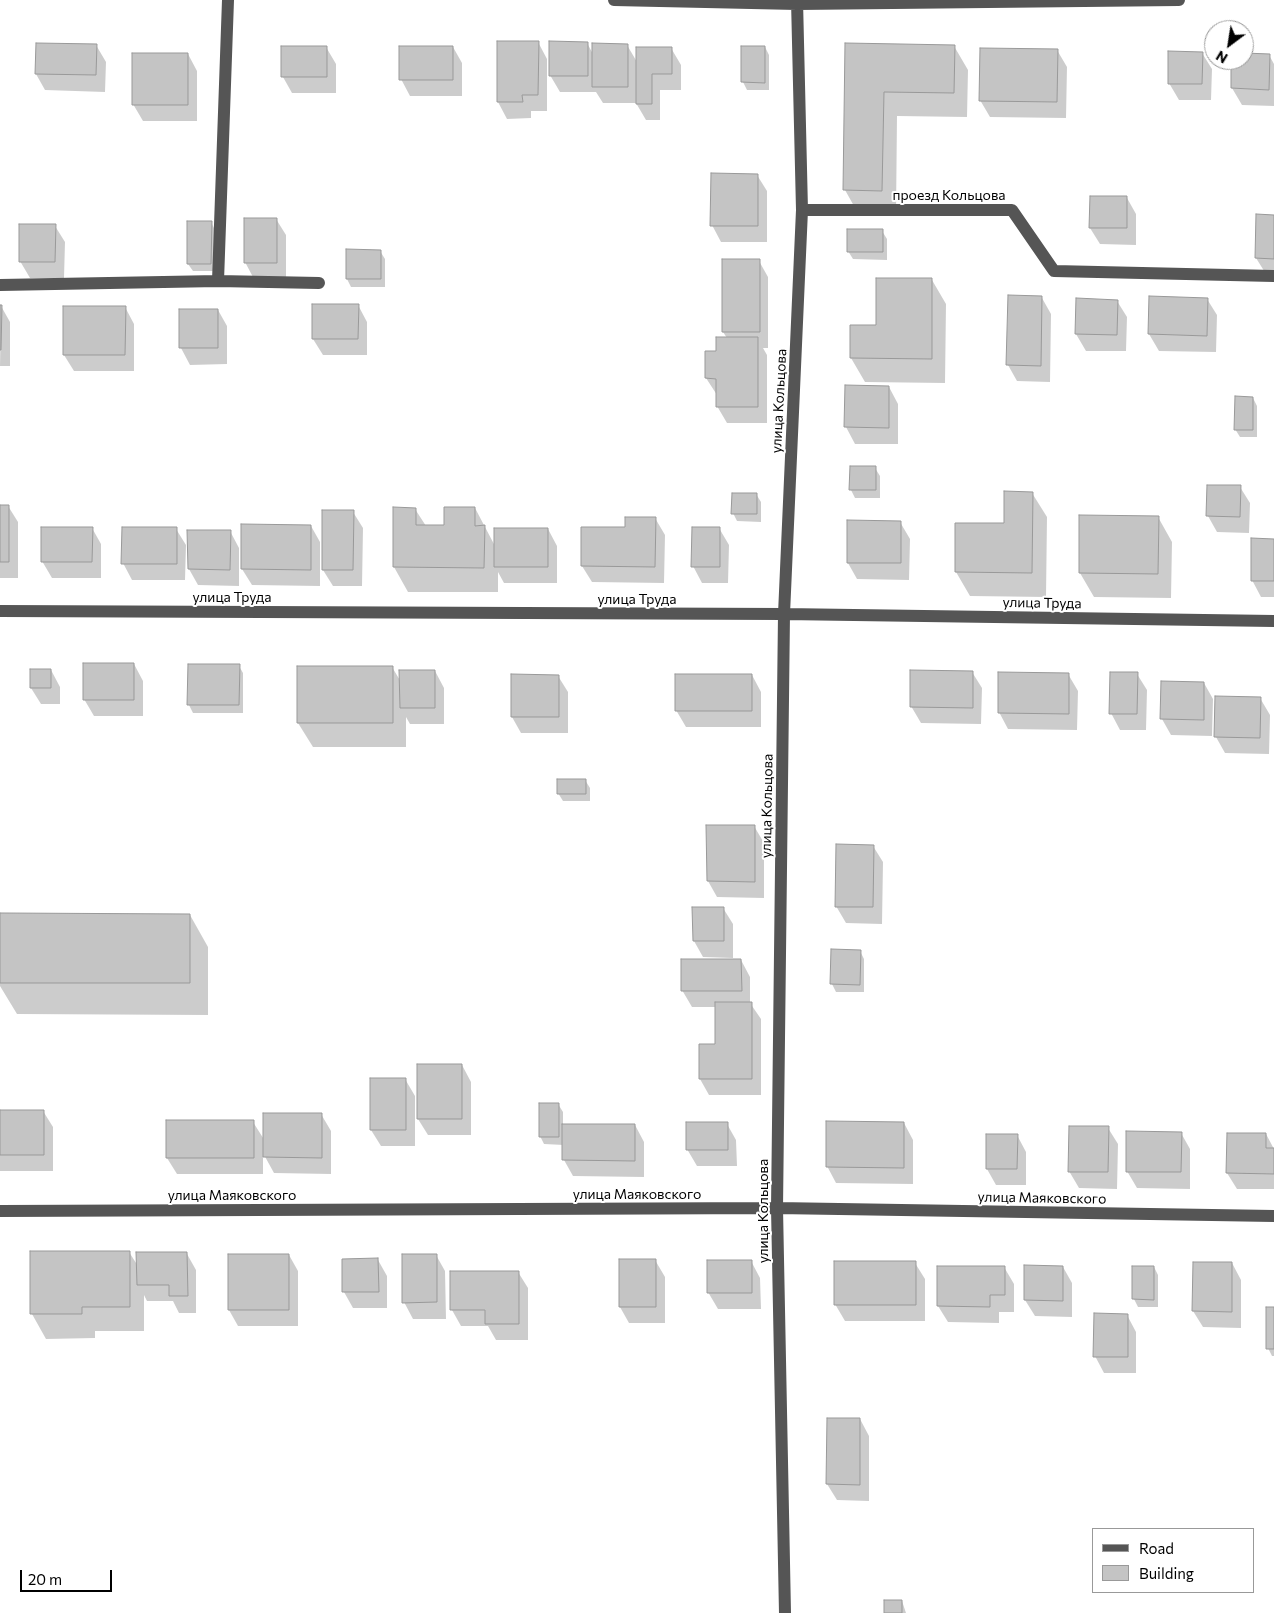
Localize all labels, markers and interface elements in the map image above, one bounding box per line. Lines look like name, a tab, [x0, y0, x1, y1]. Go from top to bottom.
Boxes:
north arrow	[1204, 20, 1254, 70]
text: N	[1213, 47, 1230, 67]
street label: проезд Кольцова	[892, 187, 1006, 203]
street label: улица Кольцова	[768, 348, 790, 454]
street label: улица Труда	[192, 589, 272, 605]
street label: улица Труда	[597, 591, 677, 607]
street label: улица Труда	[1002, 594, 1082, 612]
street label: улица Кольцова	[758, 754, 776, 858]
street label: улица Кольцова	[755, 1159, 771, 1263]
street label: улица Маяковского	[573, 1186, 701, 1202]
street label: улица Маяковского	[168, 1187, 296, 1203]
street label: улица Маяковского	[978, 1188, 1106, 1208]
legend	[1092, 1528, 1254, 1593]
text: Road	[1139, 1539, 1174, 1557]
scale bar	[22, 1560, 115, 1592]
text: Building	[1139, 1564, 1194, 1582]
text: 20 m	[28, 1570, 62, 1588]

